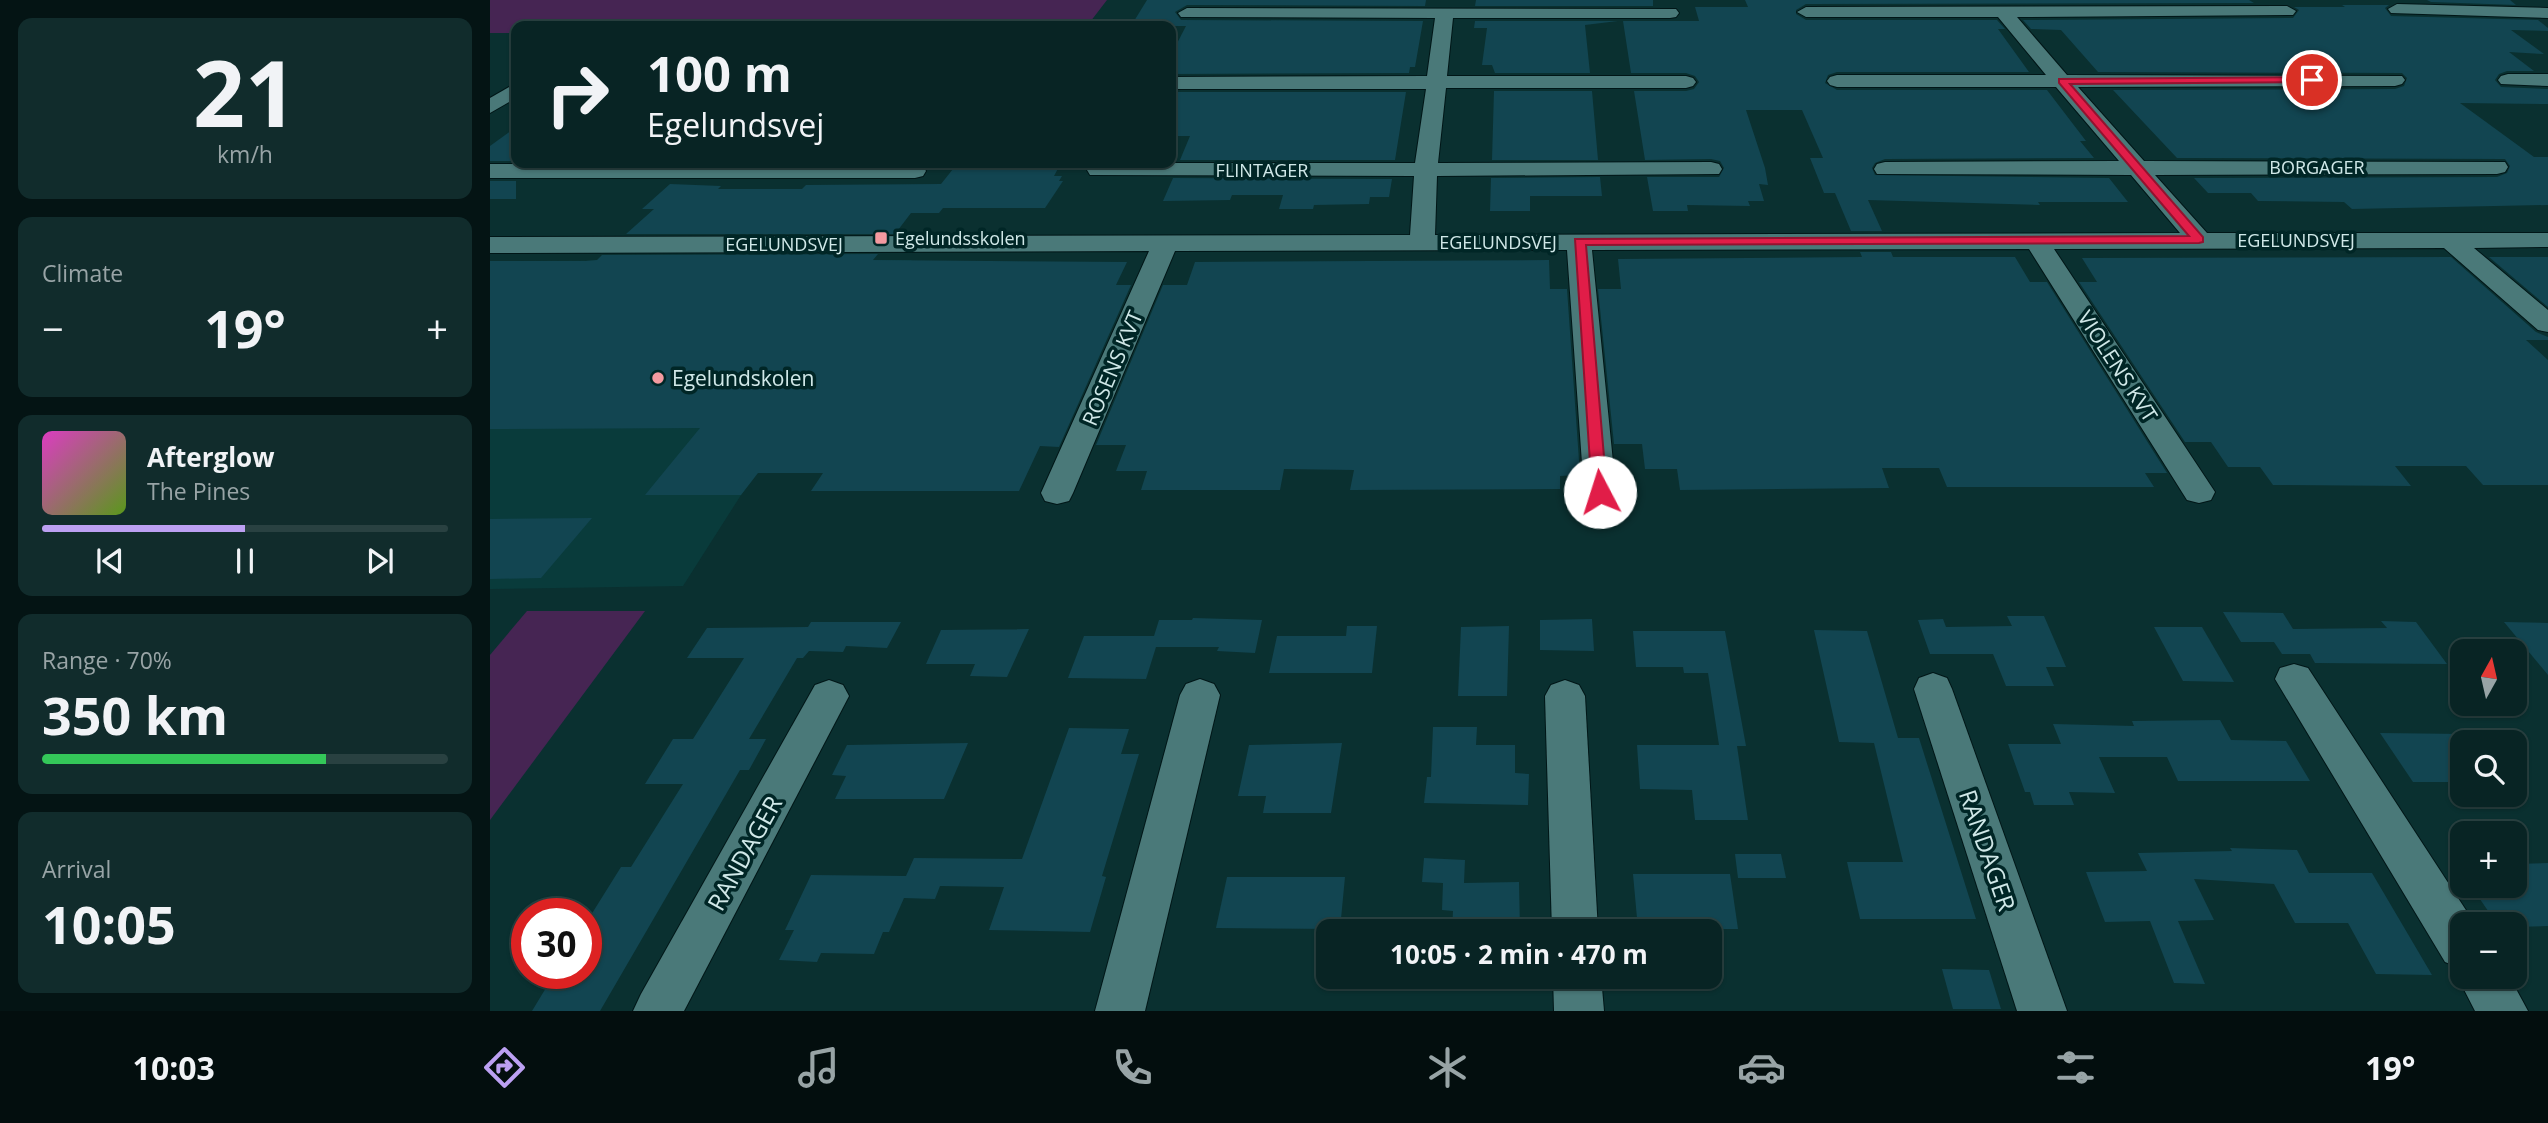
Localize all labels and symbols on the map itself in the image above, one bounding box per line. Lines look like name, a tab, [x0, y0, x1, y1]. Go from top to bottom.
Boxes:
pin	[2282, 50, 2342, 110]
street label: BORGAGER	[2269, 155, 2365, 179]
street label: FLINTAGER	[1216, 158, 1308, 182]
place label: Egelundsskolen	[895, 226, 1026, 250]
street label: EGELUNDSVEJ	[2237, 228, 2355, 252]
marker: Egelundsskolen	[873, 230, 889, 246]
street label: EGELUNDSVEJ	[1439, 230, 1557, 254]
street label: EGELUNDSVEJ	[725, 232, 843, 256]
street label: VIOLENS KVT	[2072, 305, 2165, 427]
street label: ROSENS KVT	[1075, 306, 1149, 430]
place label: Egelundskolen	[672, 364, 814, 392]
marker: Egelundskolen	[650, 370, 666, 386]
position arrow	[1563, 455, 1637, 529]
north arrow	[2450, 639, 2527, 716]
street label: RANDAGER	[1952, 785, 2024, 915]
street label: RANDAGER	[699, 790, 789, 916]
speed limit sign: 30	[511, 898, 602, 989]

